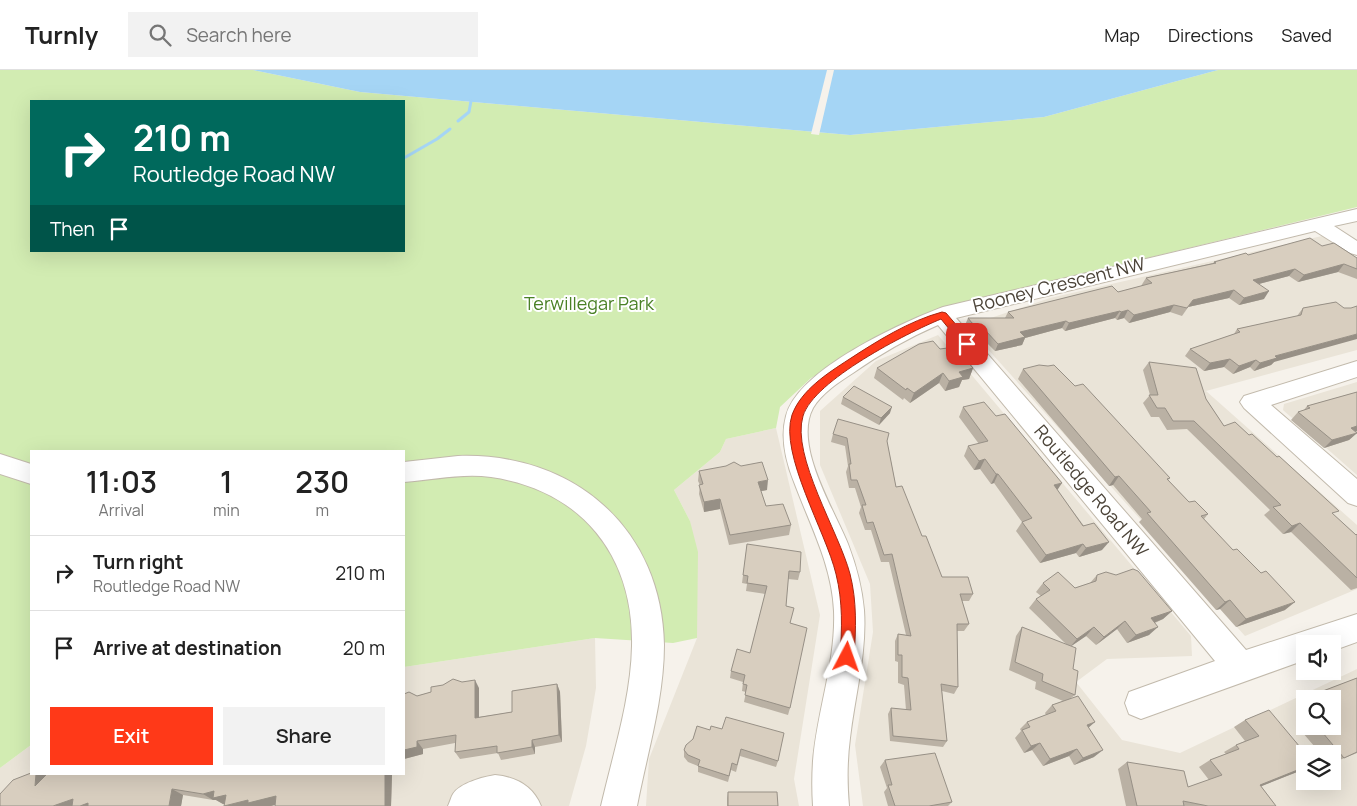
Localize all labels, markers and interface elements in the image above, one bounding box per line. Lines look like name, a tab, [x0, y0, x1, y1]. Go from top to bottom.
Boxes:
search box	[128, 12, 478, 57]
text: Turnly	[25, 18, 98, 51]
icon: search	[146, 21, 174, 49]
text: Search here	[186, 22, 292, 48]
text: Map	[1104, 23, 1140, 47]
text: Directions	[1168, 23, 1253, 47]
text: Saved	[1281, 23, 1332, 47]
text: 210 m	[133, 114, 231, 162]
icon: right	[50, 120, 115, 185]
text: Routledge Road NW	[133, 159, 335, 189]
icon: arrive	[105, 215, 133, 243]
text: Then	[50, 216, 95, 242]
street label: Rooney Crescent NW	[970, 251, 1147, 317]
park label: Terwillegar Park	[524, 291, 655, 315]
pin	[946, 323, 988, 365]
icon: arrive	[953, 330, 981, 358]
street label: Routledge Road NW	[1029, 419, 1154, 562]
text: 11:03	[86, 461, 157, 502]
text: 1	[220, 461, 233, 502]
text: 230	[295, 461, 349, 502]
text: Arrival	[99, 499, 144, 521]
text: min	[213, 499, 240, 521]
text: m	[316, 499, 329, 521]
text: Turn right	[93, 549, 183, 575]
icon: right	[50, 559, 78, 587]
text: 210 m	[335, 560, 385, 586]
text: Routledge Road NW	[93, 575, 240, 597]
position arrow	[820, 630, 872, 682]
icon: arrive	[50, 634, 78, 662]
text: Arrive at destination	[93, 635, 282, 661]
text: 20 m	[343, 635, 385, 661]
map controls	[1296, 635, 1341, 790]
button: sound	[1296, 635, 1341, 680]
button: search	[1296, 690, 1341, 735]
button: Exit	[50, 707, 213, 765]
button: Share	[223, 707, 385, 765]
button: layers	[1296, 745, 1341, 790]

